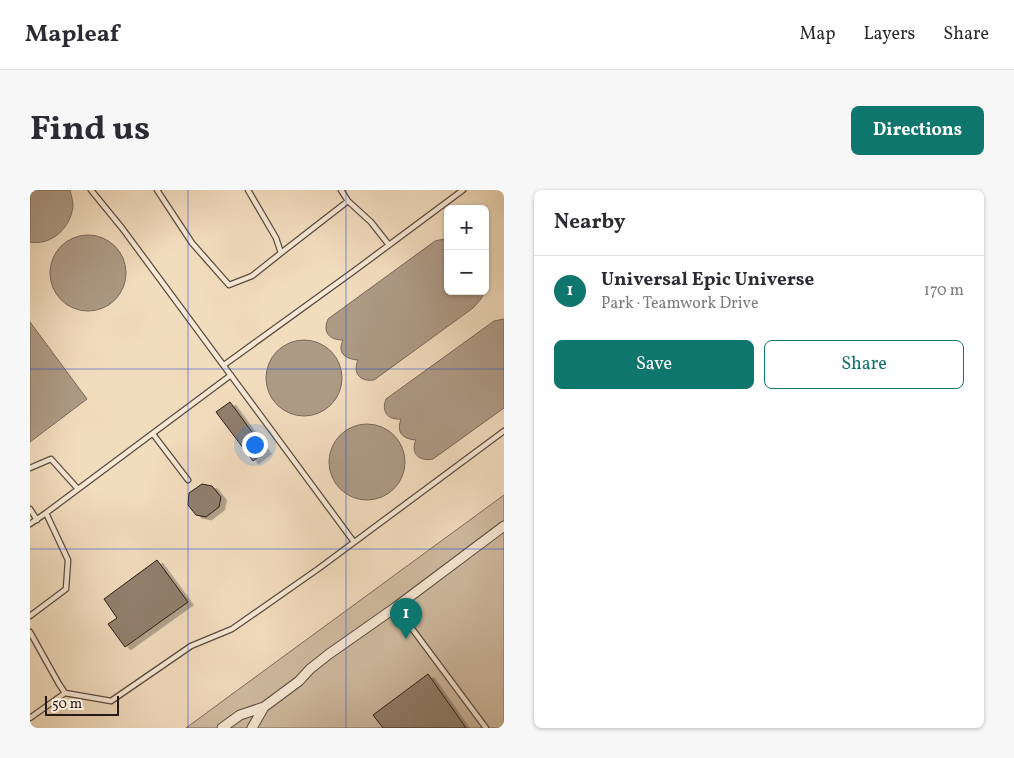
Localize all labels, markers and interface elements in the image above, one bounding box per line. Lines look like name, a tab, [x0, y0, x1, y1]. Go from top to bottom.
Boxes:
text: Mapleaf	[25, 18, 119, 52]
text: Map	[799, 22, 835, 47]
text: Layers	[863, 22, 915, 47]
text: Share	[943, 22, 989, 47]
text: Find us	[30, 106, 150, 154]
button: Directions	[851, 106, 984, 155]
map controls	[444, 205, 489, 295]
button: +	[444, 205, 489, 250]
text: Nearby	[554, 208, 625, 237]
button: −	[444, 250, 489, 295]
text: Universal Epic Universe	[601, 267, 814, 293]
text: 1	[567, 280, 573, 302]
text: 170 m	[924, 280, 964, 302]
text: Park · Teamwork Drive	[601, 293, 759, 315]
button: Save	[554, 340, 754, 389]
button: Share	[764, 340, 964, 389]
your location	[242, 432, 268, 458]
pin: 1	[390, 598, 422, 639]
scale bar	[45, 693, 119, 716]
text: 50 m	[52, 695, 82, 714]

